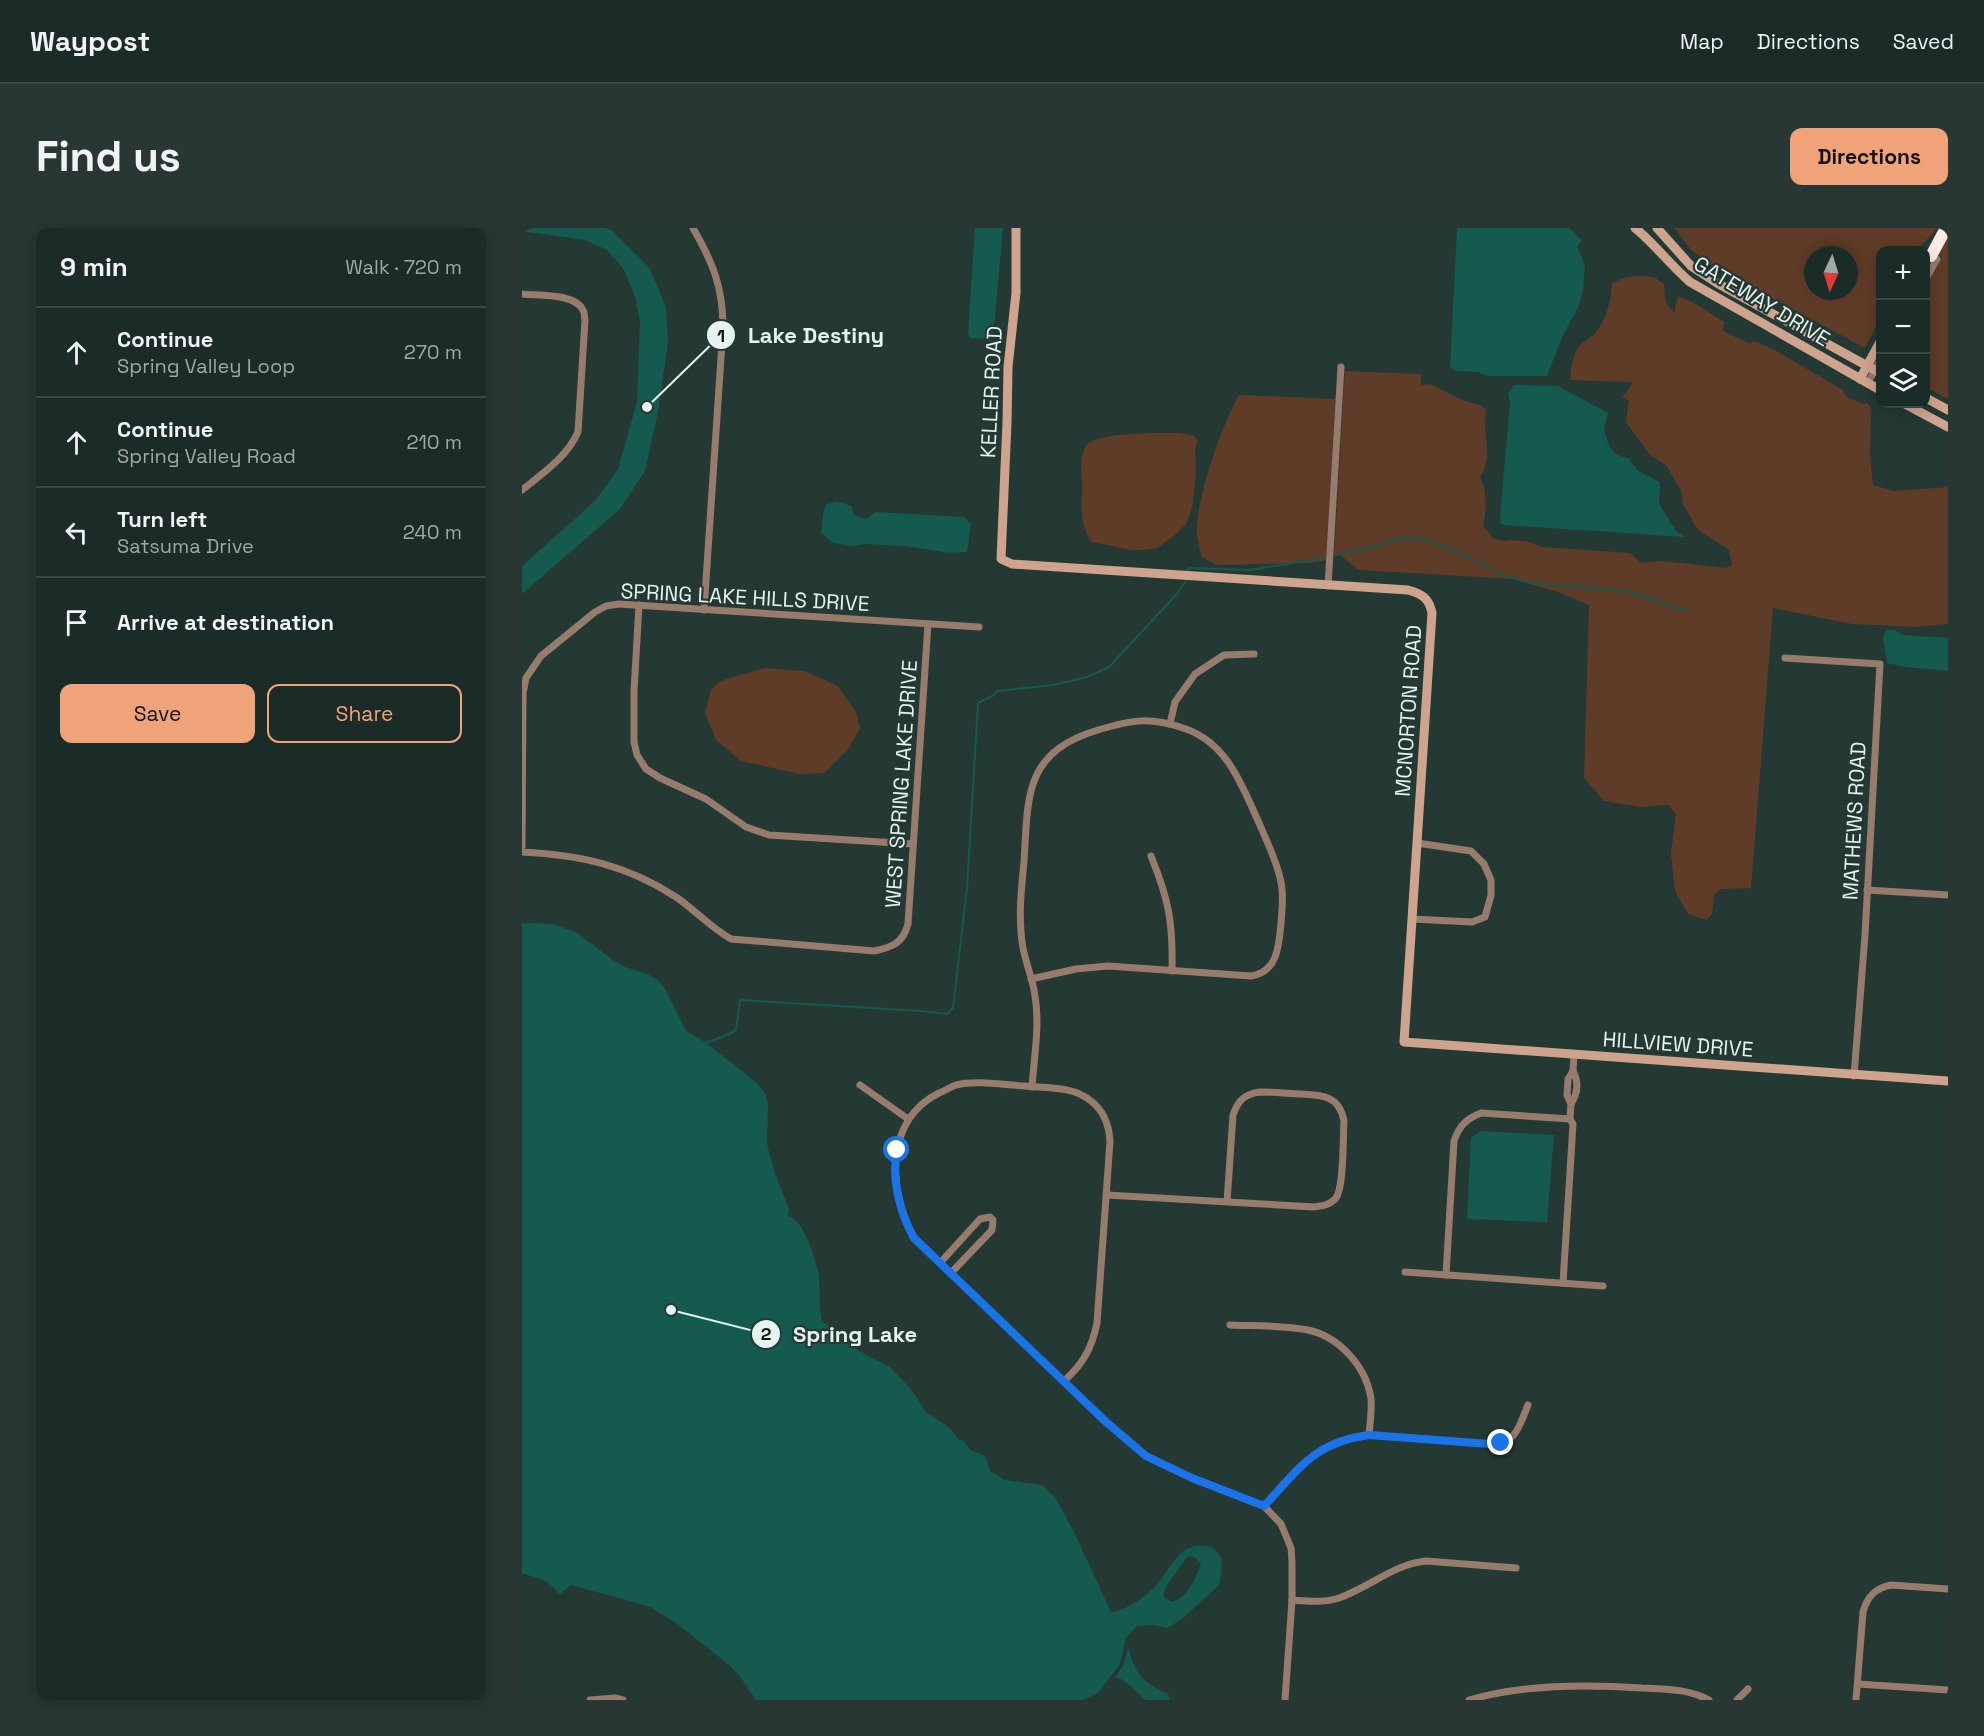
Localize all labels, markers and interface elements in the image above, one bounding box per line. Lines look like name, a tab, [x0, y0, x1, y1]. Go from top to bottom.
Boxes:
text: Waypost	[30, 23, 150, 59]
text: Map	[1680, 28, 1724, 55]
text: Directions	[1757, 28, 1860, 55]
text: Saved	[1893, 28, 1954, 55]
button: Directions	[1790, 128, 1948, 185]
text: Find us	[36, 130, 181, 183]
north arrow	[1804, 246, 1858, 300]
map controls	[1876, 246, 1930, 408]
button: +	[1876, 246, 1930, 300]
text: 9 min	[60, 250, 128, 284]
street label: GATEWAY DRIVE	[1689, 250, 1835, 352]
text: Walk · 720 m	[345, 254, 462, 280]
button: −	[1876, 300, 1930, 354]
callout: Lake Destiny	[706, 315, 896, 355]
text: Lake Destiny	[748, 321, 884, 349]
text: 1	[717, 324, 725, 347]
text: Continue	[117, 325, 213, 353]
street label: KELLER ROAD	[974, 325, 1008, 459]
icon: ahead	[60, 336, 93, 369]
text: 270 m	[404, 339, 462, 365]
text: Spring Valley Loop	[117, 353, 295, 379]
button: layers	[1876, 354, 1930, 408]
text: Continue	[117, 415, 213, 443]
icon: ahead	[60, 426, 93, 459]
text: 210 m	[406, 429, 462, 455]
text: Spring Valley Road	[117, 443, 296, 469]
text: Turn left	[117, 505, 207, 533]
icon: left	[60, 516, 93, 549]
text: 240 m	[403, 519, 462, 545]
text: Satsuma Drive	[117, 533, 254, 559]
street label: SPRING LAKE HILLS DRIVE	[620, 577, 870, 617]
icon: arrive	[60, 606, 93, 639]
text: Arrive at destination	[117, 608, 334, 636]
street label: MCNORTON ROAD	[1389, 624, 1427, 798]
street label: WEST SPRING LAKE DRIVE	[879, 659, 923, 909]
button: Save	[60, 684, 255, 743]
button: Share	[267, 684, 462, 743]
street label: MATHEWS ROAD	[1836, 741, 1872, 901]
street label: HILLVIEW DRIVE	[1602, 1025, 1754, 1063]
route start	[883, 1136, 909, 1162]
callout: Spring Lake	[751, 1314, 929, 1354]
text: Spring Lake	[793, 1320, 917, 1348]
text: 2	[761, 1322, 772, 1345]
route end	[1487, 1429, 1513, 1455]

